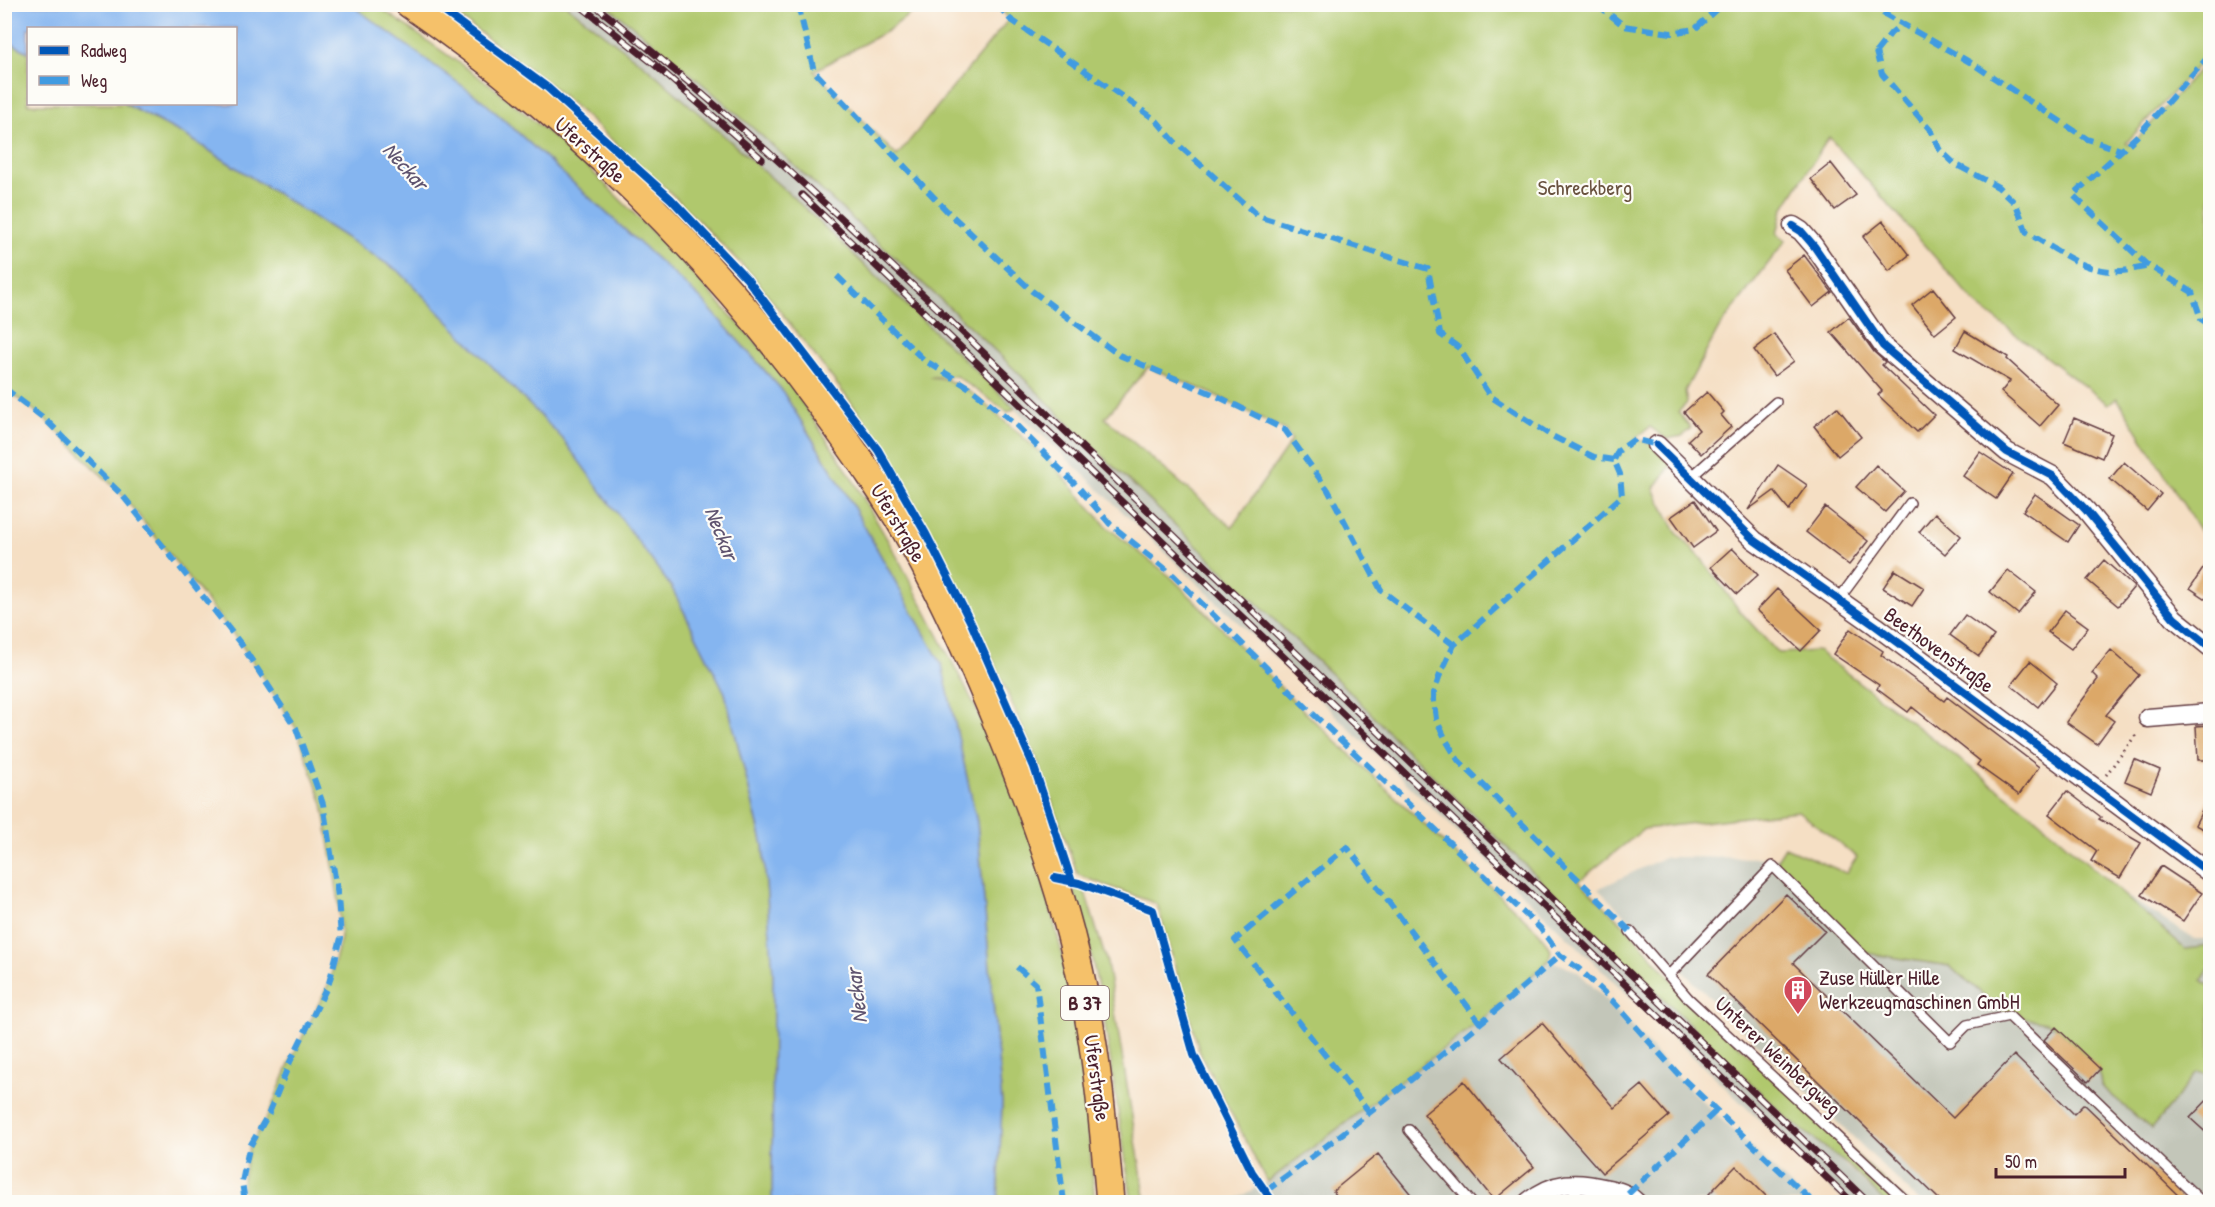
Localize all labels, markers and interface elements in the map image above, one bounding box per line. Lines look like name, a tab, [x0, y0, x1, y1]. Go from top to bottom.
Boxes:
legend	[27, 27, 237, 105]
text: Radweg	[81, 38, 127, 63]
text: Weg	[81, 68, 107, 93]
street label: Uferstraße	[548, 110, 632, 189]
water label: Neckar	[376, 135, 437, 198]
park label: Schreckberg	[1538, 173, 1632, 202]
street label: Uferstraße	[864, 478, 933, 567]
water label: Neckar	[698, 502, 747, 567]
street label: Beethovenstraße	[1879, 600, 2000, 699]
place label: Zuse Hüller Hille Werkzeugmaschinen GmbH	[1819, 963, 2020, 1016]
water label: Neckar	[837, 964, 874, 1025]
building icon: Zuse Hüller Hille Werkzeugmaschinen GmbH	[1782, 974, 1814, 1016]
road number: B 37	[1061, 986, 1109, 1020]
street label: Unterer Weinbergweg	[1709, 989, 1848, 1122]
street label: Uferstraße	[1077, 1033, 1118, 1123]
scale bar	[1996, 1141, 2125, 1179]
text: 50 m	[2005, 1149, 2037, 1174]

